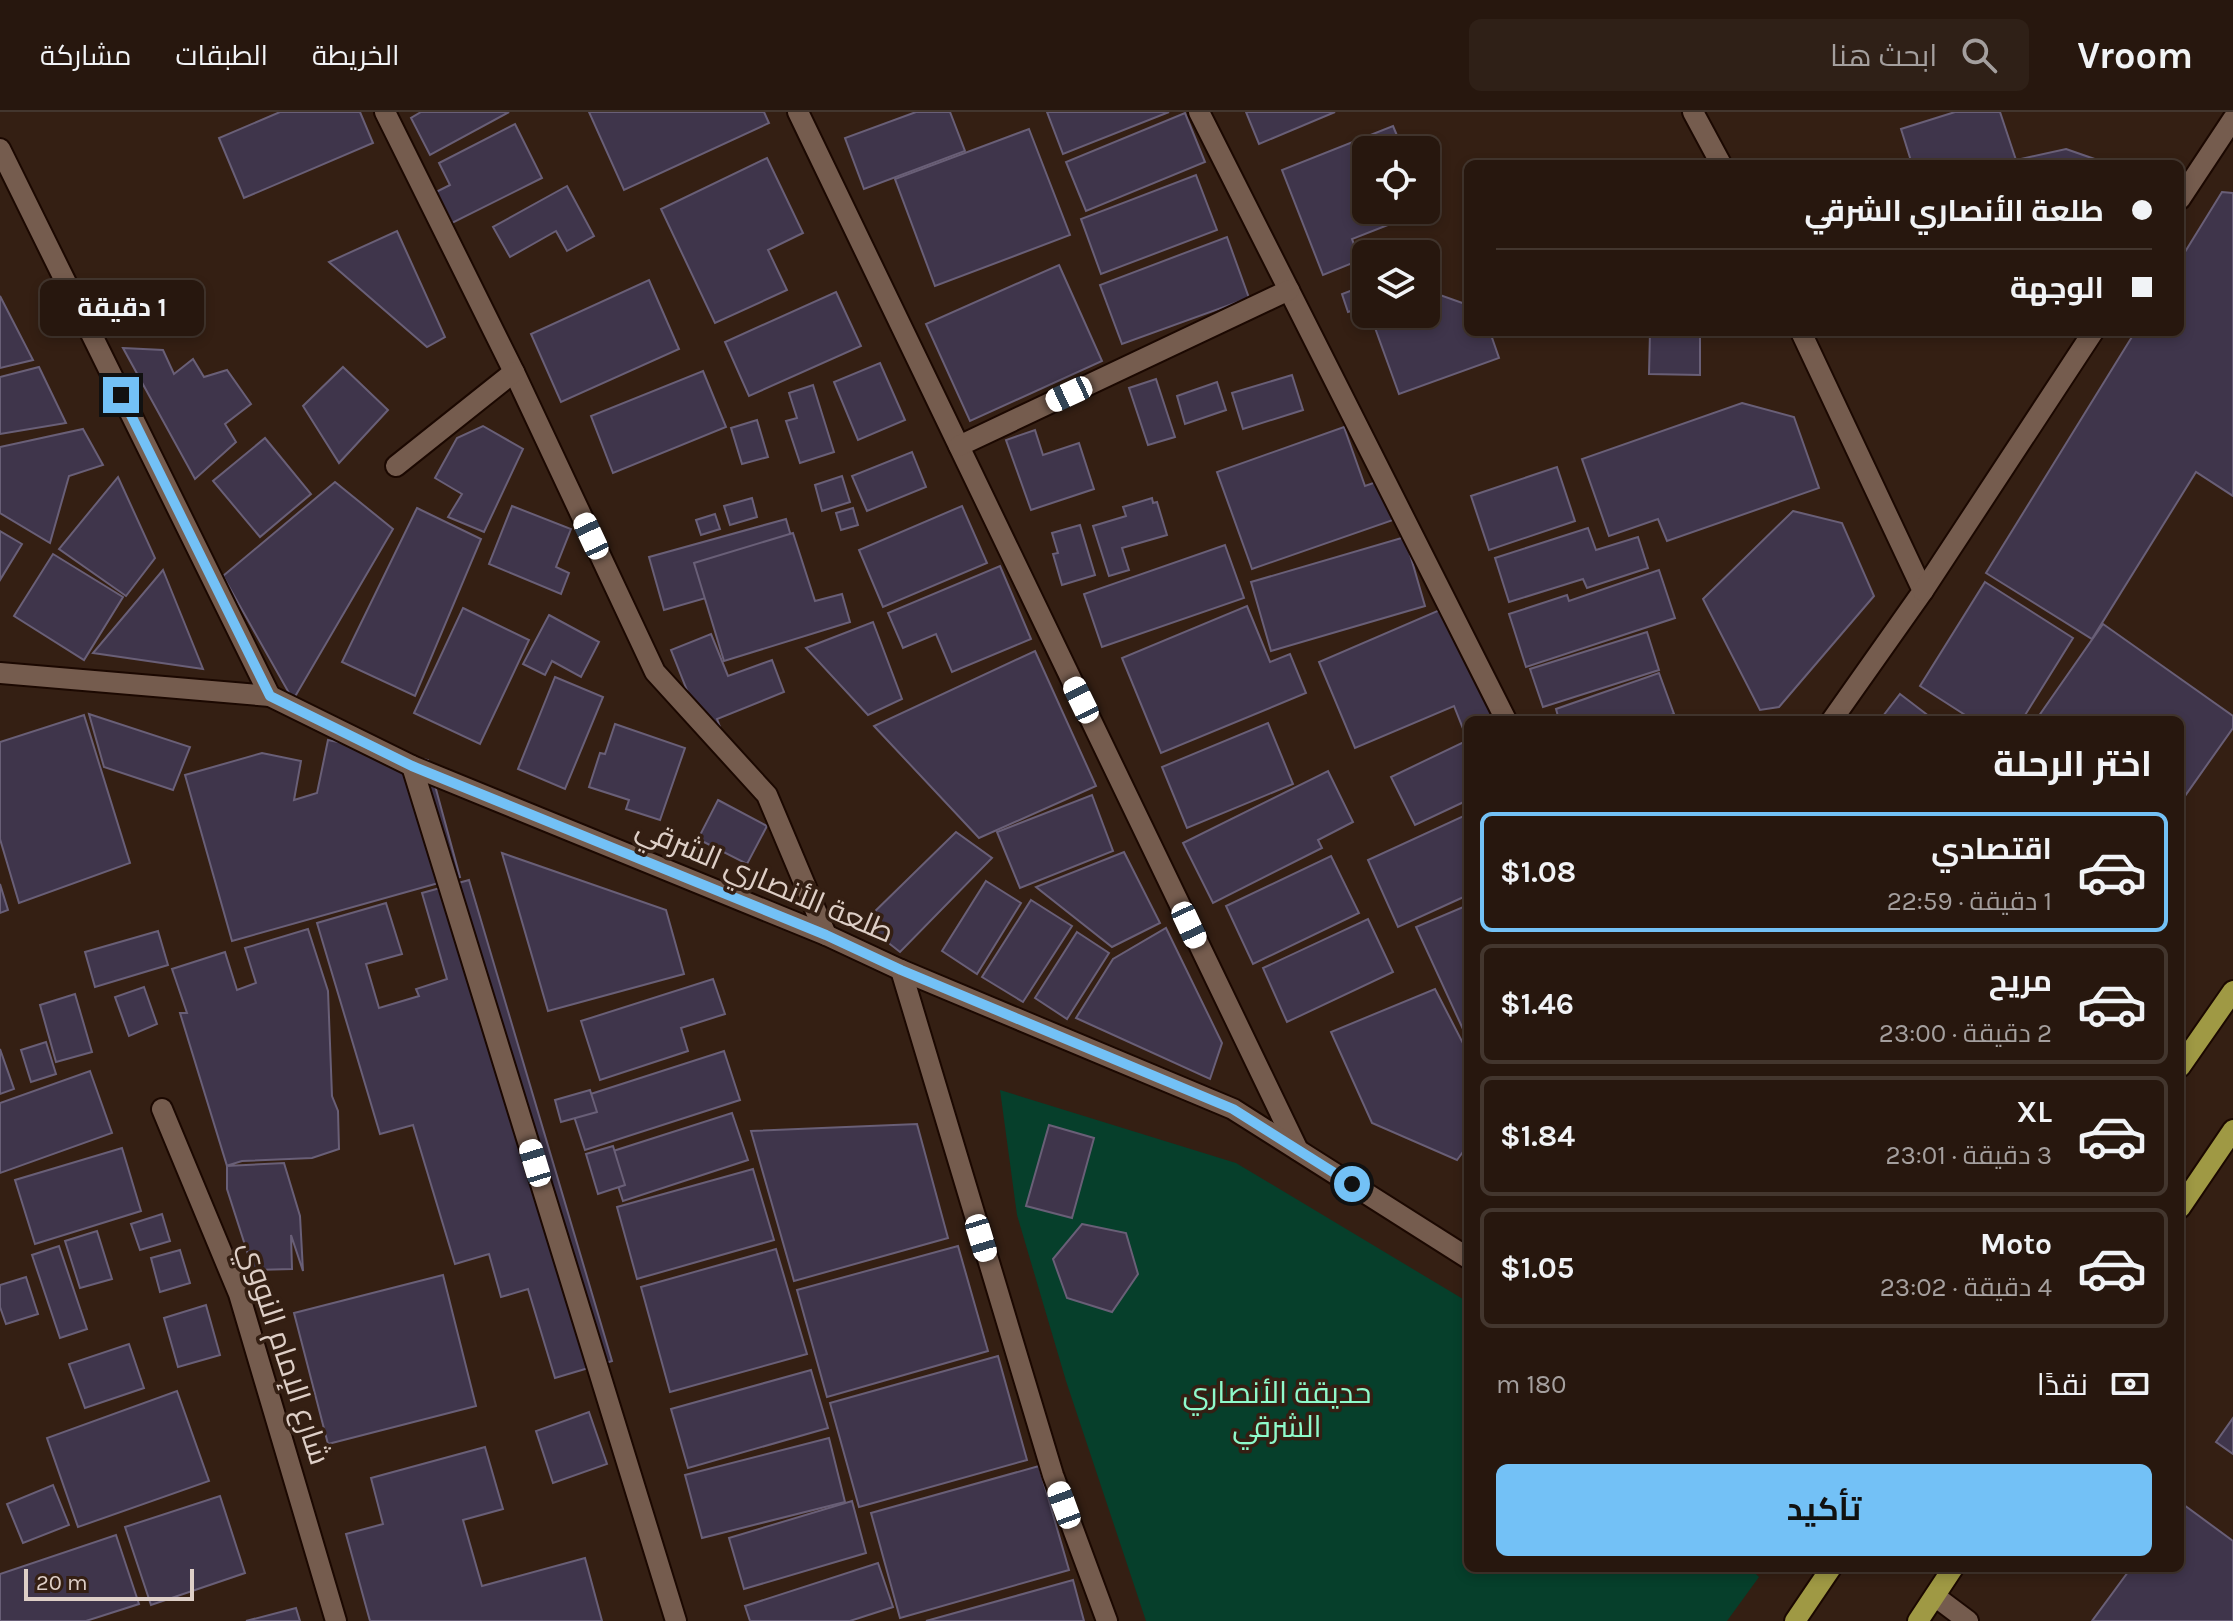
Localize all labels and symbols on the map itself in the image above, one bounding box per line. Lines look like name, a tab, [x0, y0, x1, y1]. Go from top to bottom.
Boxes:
callout: 1 دقيقة	[39, 279, 203, 335]
car	[1042, 373, 1096, 415]
route end	[103, 377, 139, 413]
car	[570, 509, 612, 563]
car	[1060, 673, 1102, 727]
street label: طلعة الأنصاري الشرقي	[629, 809, 899, 955]
car	[1168, 898, 1210, 952]
car	[517, 1137, 553, 1189]
route start	[1334, 1166, 1370, 1202]
car	[963, 1212, 999, 1264]
street label: شارع الإمام النووي	[227, 1237, 338, 1471]
park label: حديقة الأنصاري الشرقي	[1183, 1375, 1371, 1450]
car	[1045, 1478, 1083, 1532]
scale bar	[24, 1565, 194, 1601]

